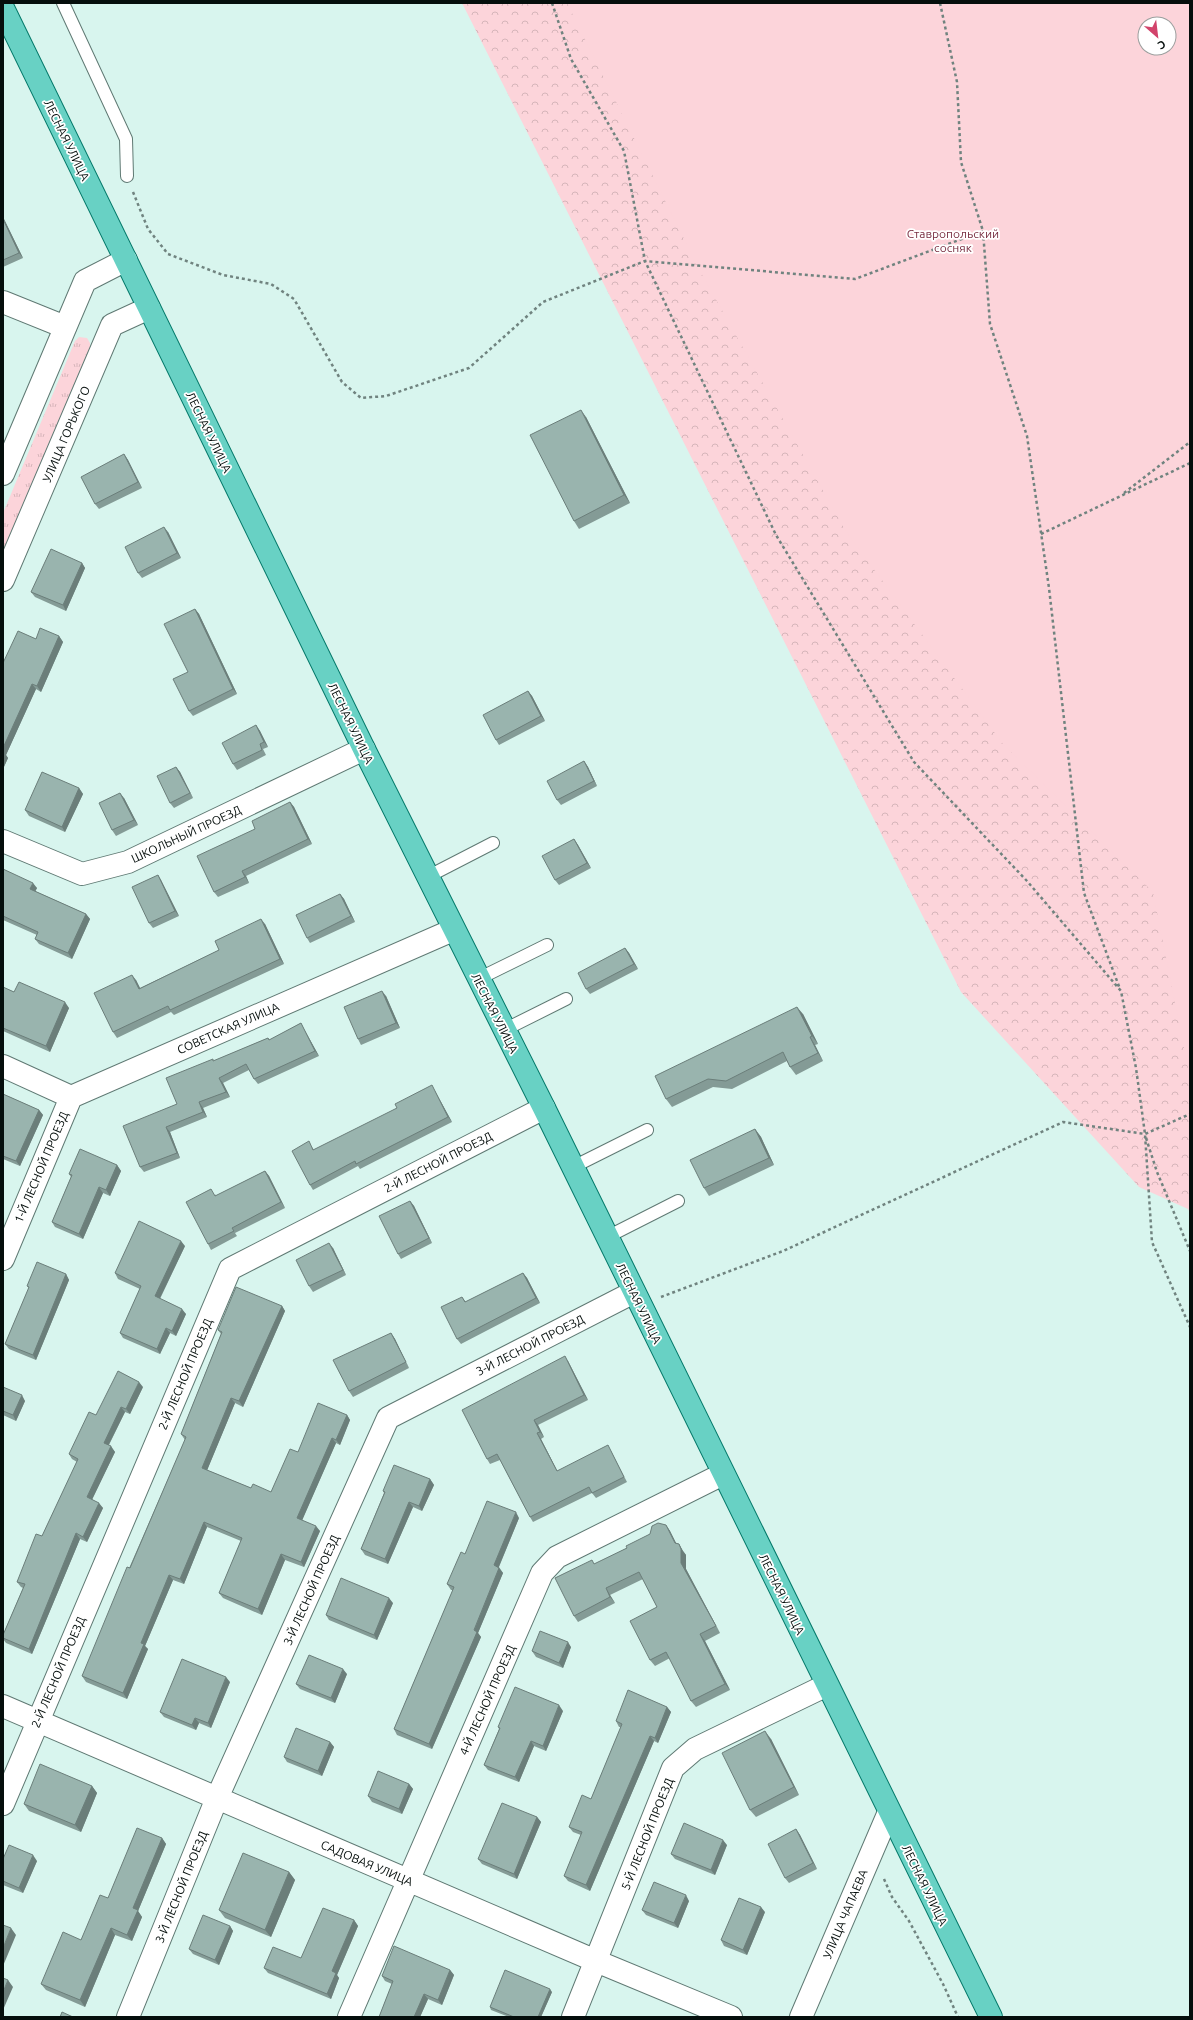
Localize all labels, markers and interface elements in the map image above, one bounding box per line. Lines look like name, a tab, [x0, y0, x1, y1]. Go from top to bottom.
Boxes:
north arrow	[1137, 16, 1177, 56]
text: С	[1156, 38, 1168, 52]
street label: ЛЕСНАЯ УЛИЦА	[42, 97, 92, 183]
park label: Ставропольский сосняк	[907, 227, 999, 254]
street label: УЛИЦА ГОРЬКОГО	[40, 384, 92, 484]
street label: ЛЕСНАЯ УЛИЦА	[184, 389, 234, 475]
street label: ЛЕСНАЯ УЛИЦА	[326, 680, 376, 766]
street label: ШКОЛЬНЫЙ ПРОЕЗД	[129, 803, 243, 865]
street label: ЛЕСНАЯ УЛИЦА	[469, 971, 521, 1055]
street label: СОВЕТСКАЯ УЛИЦА	[175, 1000, 281, 1056]
street label: 1-Й ЛЕСНОЙ ПРОЕЗД	[12, 1110, 70, 1224]
street label: 2-Й ЛЕСНОЙ ПРОЕЗД	[382, 1129, 494, 1195]
street label: ЛЕСНАЯ УЛИЦА	[614, 1260, 664, 1346]
street label: 3-Й ЛЕСНОЙ ПРОЕЗД	[474, 1312, 586, 1378]
street label: 2-Й ЛЕСНОЙ ПРОЕЗД	[156, 1317, 214, 1431]
street label: 3-Й ЛЕСНОЙ ПРОЕЗД	[281, 1533, 341, 1647]
street label: ЛЕСНАЯ УЛИЦА	[757, 1551, 807, 1637]
street label: 2-Й ЛЕСНОЙ ПРОЕЗД	[29, 1615, 87, 1729]
street label: 4-Й ЛЕСНОЙ ПРОЕЗД	[457, 1643, 517, 1757]
street label: 5-Й ЛЕСНОЙ ПРОЕЗД	[619, 1776, 675, 1892]
street label: 3-Й ЛЕСНОЙ ПРОЕЗД	[153, 1829, 209, 1945]
street label: САДОВАЯ УЛИЦА	[319, 1838, 415, 1888]
street label: ЛЕСНАЯ УЛИЦА	[900, 1842, 950, 1928]
street label: УЛИЦА ЧАПАЕВА	[820, 1867, 870, 1961]

